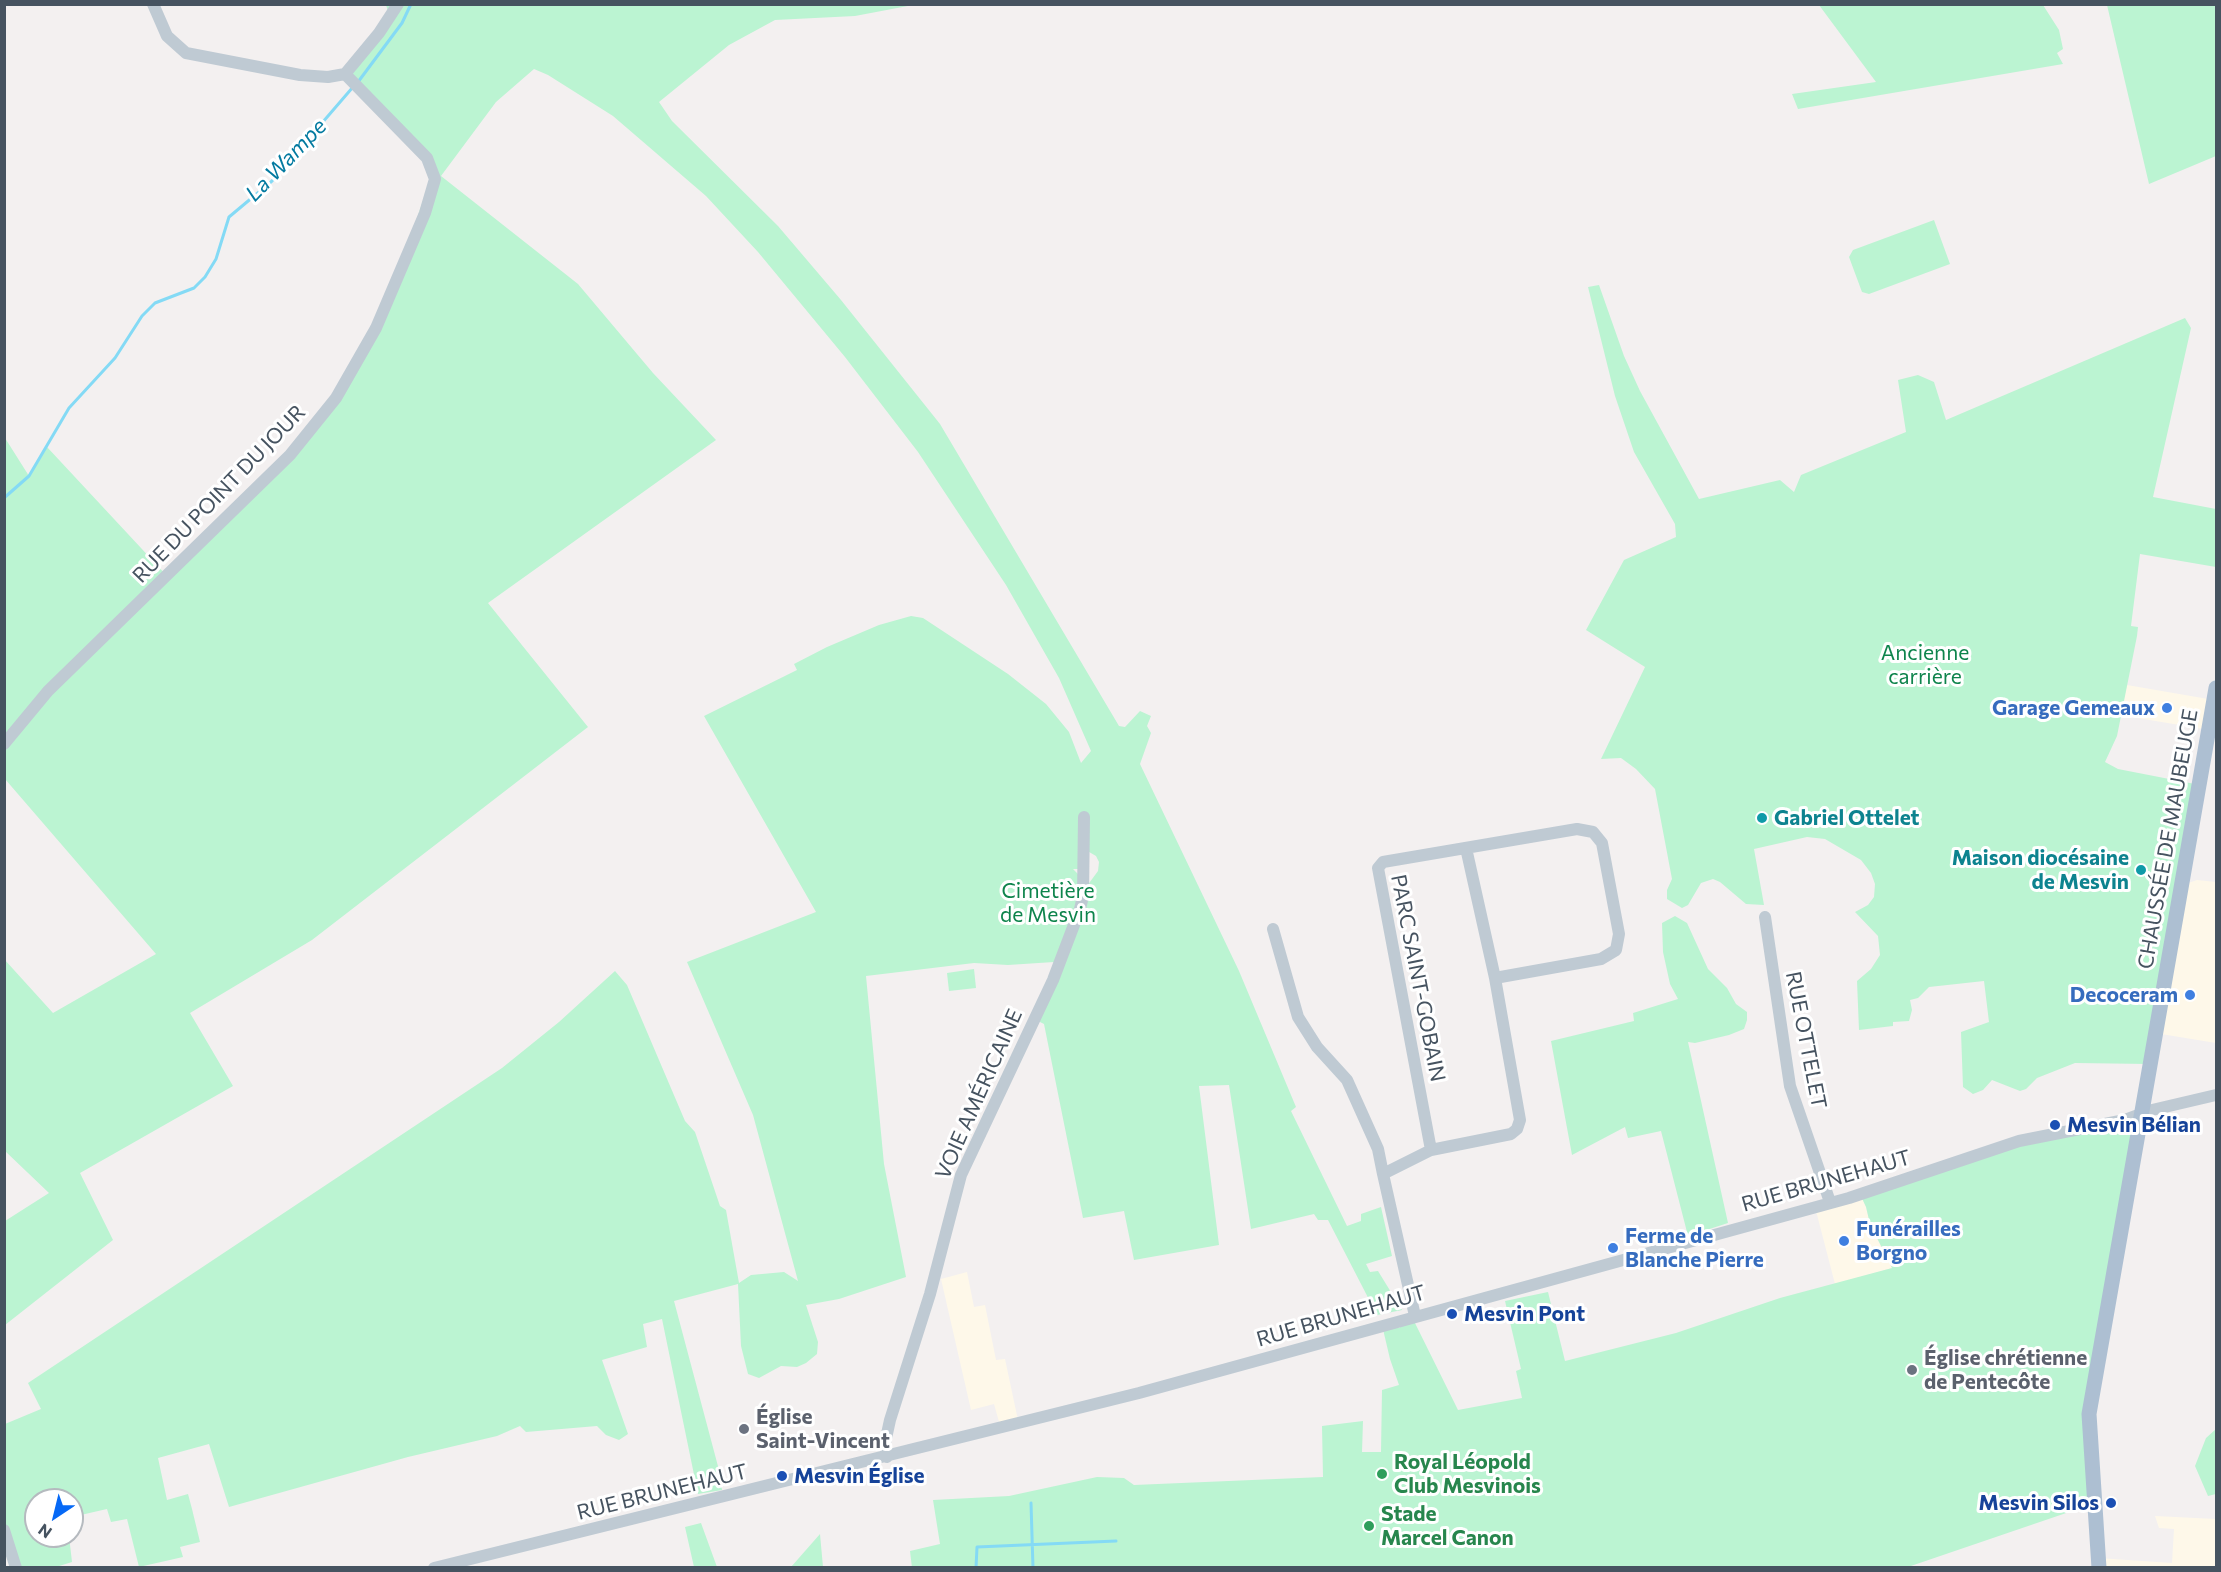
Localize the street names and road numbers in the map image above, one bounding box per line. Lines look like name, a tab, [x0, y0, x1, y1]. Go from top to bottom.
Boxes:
street label: RUE DU POINT DU JOUR	[128, 400, 310, 588]
street label: CHAUSSÉE DE MAUBEUGE	[2133, 707, 2203, 971]
street label: PARC SAINT-GOBAIN	[1386, 872, 1450, 1084]
street label: RUE OTTELET	[1780, 969, 1832, 1111]
street label: VOIE AMÉRICAINE	[930, 1005, 1028, 1183]
street label: RUE BRUNEHAUT	[1739, 1145, 1913, 1217]
street label: RUE BRUNEHAUT	[1254, 1280, 1428, 1352]
street label: RUE BRUNEHAUT	[574, 1459, 750, 1525]

